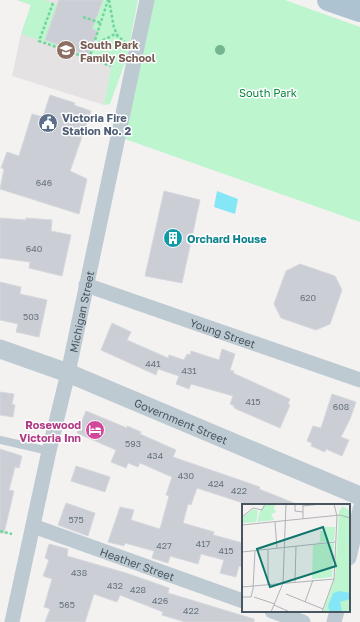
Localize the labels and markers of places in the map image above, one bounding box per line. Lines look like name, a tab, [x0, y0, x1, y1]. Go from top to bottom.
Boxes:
place label: South Park Family School	[80, 38, 156, 64]
school or university icon: South Park Family School	[55, 39, 77, 61]
place label: Victoria Fire Station No. 2	[62, 111, 132, 137]
public building icon: Victoria Fire Station No. 2	[37, 112, 59, 134]
building icon: Orchard House	[162, 227, 184, 249]
place label: Orchard House	[187, 232, 267, 245]
place label: Rosewood Victoria Inn	[19, 418, 81, 444]
hotel icon: Rosewood Victoria Inn	[84, 419, 106, 441]

